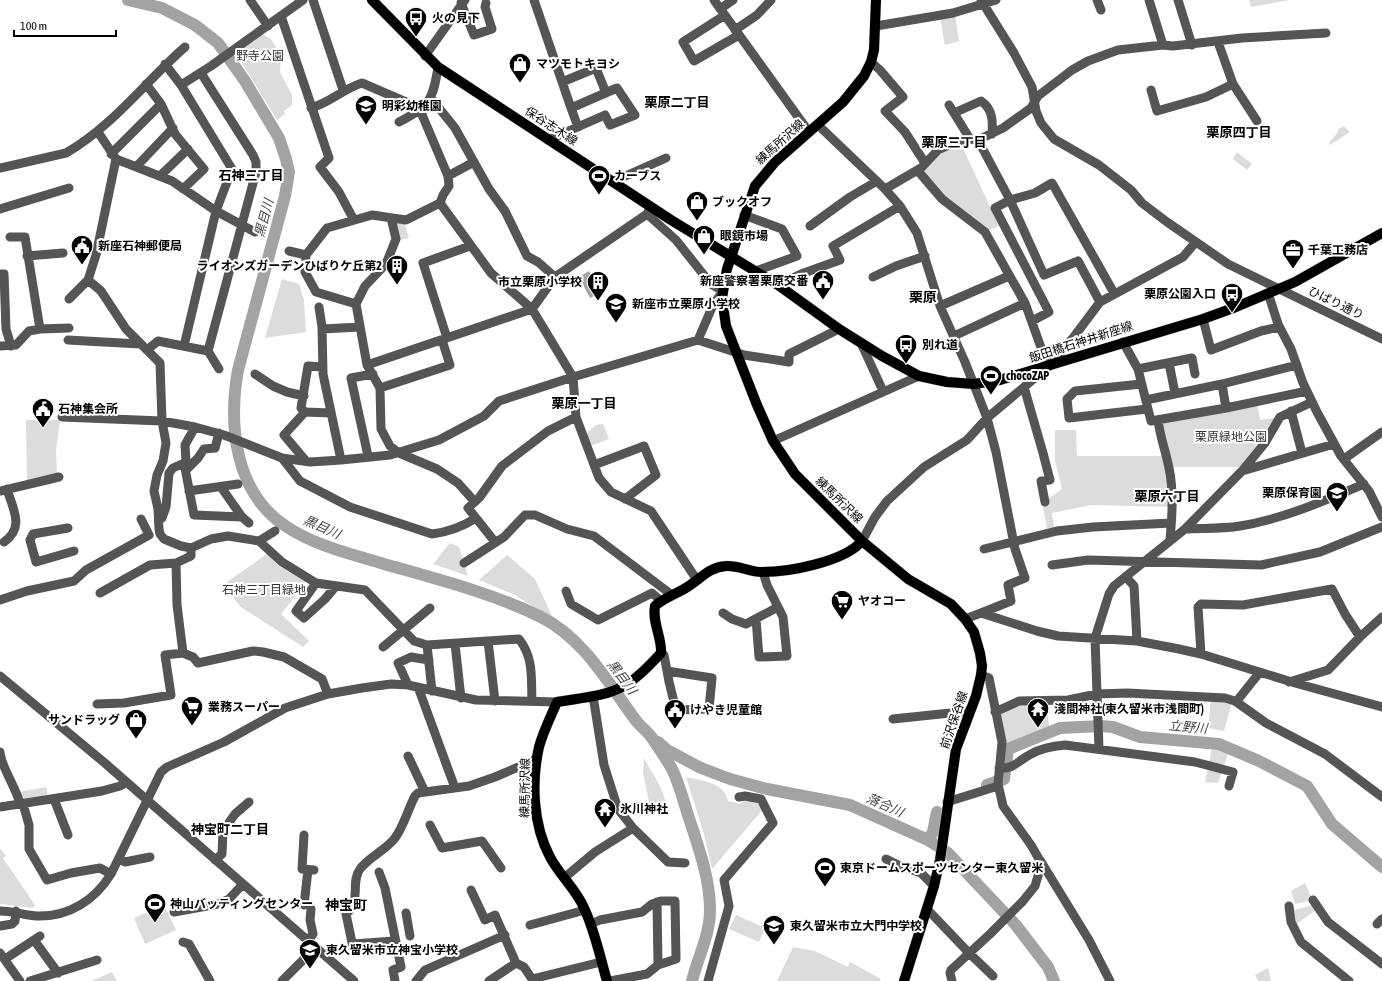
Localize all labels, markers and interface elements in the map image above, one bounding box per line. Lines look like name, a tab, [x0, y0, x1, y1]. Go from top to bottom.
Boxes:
bus stop icon: 火の見下	[403, 5, 429, 38]
place label: 火の見下	[432, 11, 480, 25]
scale bar	[14, 12, 116, 38]
text: 100 m	[20, 19, 47, 33]
park label: 野寺公園	[236, 49, 284, 63]
shop icon: マツモトキヨシ	[507, 51, 533, 84]
place label: マツモトキヨシ	[536, 57, 620, 71]
school or university icon: 明彩幼稚園	[353, 93, 379, 126]
district label: 栗原二丁目	[644, 95, 710, 110]
place label: 明彩幼稚園	[382, 99, 442, 113]
street label: 保谷志木線	[522, 104, 580, 148]
street label: 練馬所沢線	[753, 117, 807, 167]
district label: 栗原四丁目	[1206, 125, 1272, 140]
district label: 栗原三丁目	[921, 135, 987, 150]
sports icon: カーブス	[586, 163, 612, 196]
district label: 石神三丁目	[218, 168, 284, 183]
place label: カーブス	[614, 169, 661, 183]
shop icon: ブックオフ	[684, 189, 710, 222]
water label: 黒目川	[252, 195, 277, 239]
place label: ブックオフ	[712, 195, 772, 209]
shop icon: 眼鏡市場	[691, 223, 717, 256]
place label: 眼鏡市場	[720, 229, 768, 243]
public building icon: 新座石神郵便局	[69, 233, 95, 266]
office icon: 千葉工務店	[1280, 237, 1306, 270]
place label: 新座石神郵便局	[98, 239, 182, 253]
place label: 千葉工務店	[1308, 243, 1368, 257]
building icon: ライオンズガーデンひばりケ丘第2	[384, 253, 410, 286]
place label: ライオンズガーデンひばりケ丘第2	[197, 259, 382, 273]
public building icon: 新座警察署栗原交番	[810, 268, 836, 301]
building icon: 市立栗原小学校	[585, 269, 611, 302]
place label: 新座警察署栗原交番	[700, 274, 809, 288]
place label: 市立栗原小学校	[498, 275, 582, 289]
bus stop icon: 栗原公園入口	[1219, 281, 1245, 314]
street label: ひばり通り	[1306, 284, 1366, 322]
place label: 栗原公園入口	[1144, 287, 1216, 301]
district label: 栗原	[909, 289, 937, 305]
school or university icon: 新座市立栗原小学校	[603, 291, 629, 324]
place label: 新座市立栗原小学校	[632, 297, 740, 311]
street label: 飯田橋石神井新座線	[1027, 319, 1135, 365]
bus stop icon: 別れ道	[893, 332, 919, 365]
place label: 別れ道	[922, 338, 958, 352]
sports icon: chocoZAP	[978, 363, 1004, 396]
place label: chocoZAP	[1006, 369, 1049, 383]
public building icon: 石神集会所	[30, 396, 56, 429]
district label: 栗原一丁目	[551, 396, 617, 411]
place label: 石神集会所	[58, 402, 118, 416]
park label: 栗原緑地公園	[1195, 430, 1267, 444]
street label: 練馬所沢線	[813, 474, 865, 526]
school or university icon: 栗原保育園	[1324, 480, 1350, 513]
place label: 栗原保育園	[1262, 486, 1322, 500]
district label: 栗原六丁目	[1134, 489, 1200, 504]
water label: 黒目川	[301, 512, 345, 543]
park label: 石神三丁目緑地	[222, 583, 306, 597]
supermarket icon: ヤオコー	[829, 588, 855, 621]
place label: ヤオコー	[858, 594, 906, 608]
water label: 黒目川	[604, 657, 641, 699]
street label: 前沢保谷線	[938, 689, 970, 751]
supermarket icon: 業務スーパー	[179, 694, 205, 727]
temple icon: 淺間神社(東久留米市浅間町)	[1025, 696, 1051, 729]
public building icon: けやき児童館	[662, 697, 688, 730]
place label: 業務スーパー	[208, 700, 280, 714]
place label: 淺間神社(東久留米市浅間町)	[1054, 702, 1204, 716]
place label: けやき児童館	[690, 703, 762, 717]
shop icon: サンドラッグ	[123, 707, 149, 740]
place label: サンドラッグ	[48, 713, 120, 727]
water label: 立野川	[1168, 718, 1210, 736]
street label: 練馬所沢線	[517, 758, 533, 818]
water label: 落合川	[864, 790, 908, 821]
temple icon: 氷川神社	[592, 796, 618, 829]
place label: 氷川神社	[620, 802, 668, 816]
district label: 神宝町二丁目	[191, 822, 269, 837]
sports icon: 東京ドームスポーツセンター東久留米	[812, 855, 838, 888]
place label: 東京ドームスポーツセンター東久留米	[840, 861, 1043, 875]
sports icon: 神山バッティングセンター	[142, 891, 168, 924]
place label: 神山バッティングセンター	[170, 897, 313, 911]
district label: 神宝町	[325, 897, 367, 913]
school or university icon: 東久留米市立大門中学校	[761, 913, 787, 946]
place label: 東久留米市立大門中学校	[790, 919, 922, 933]
school or university icon: 東久留米市立神宝小学校	[297, 937, 323, 970]
place label: 東久留米市立神宝小学校	[326, 943, 458, 957]

